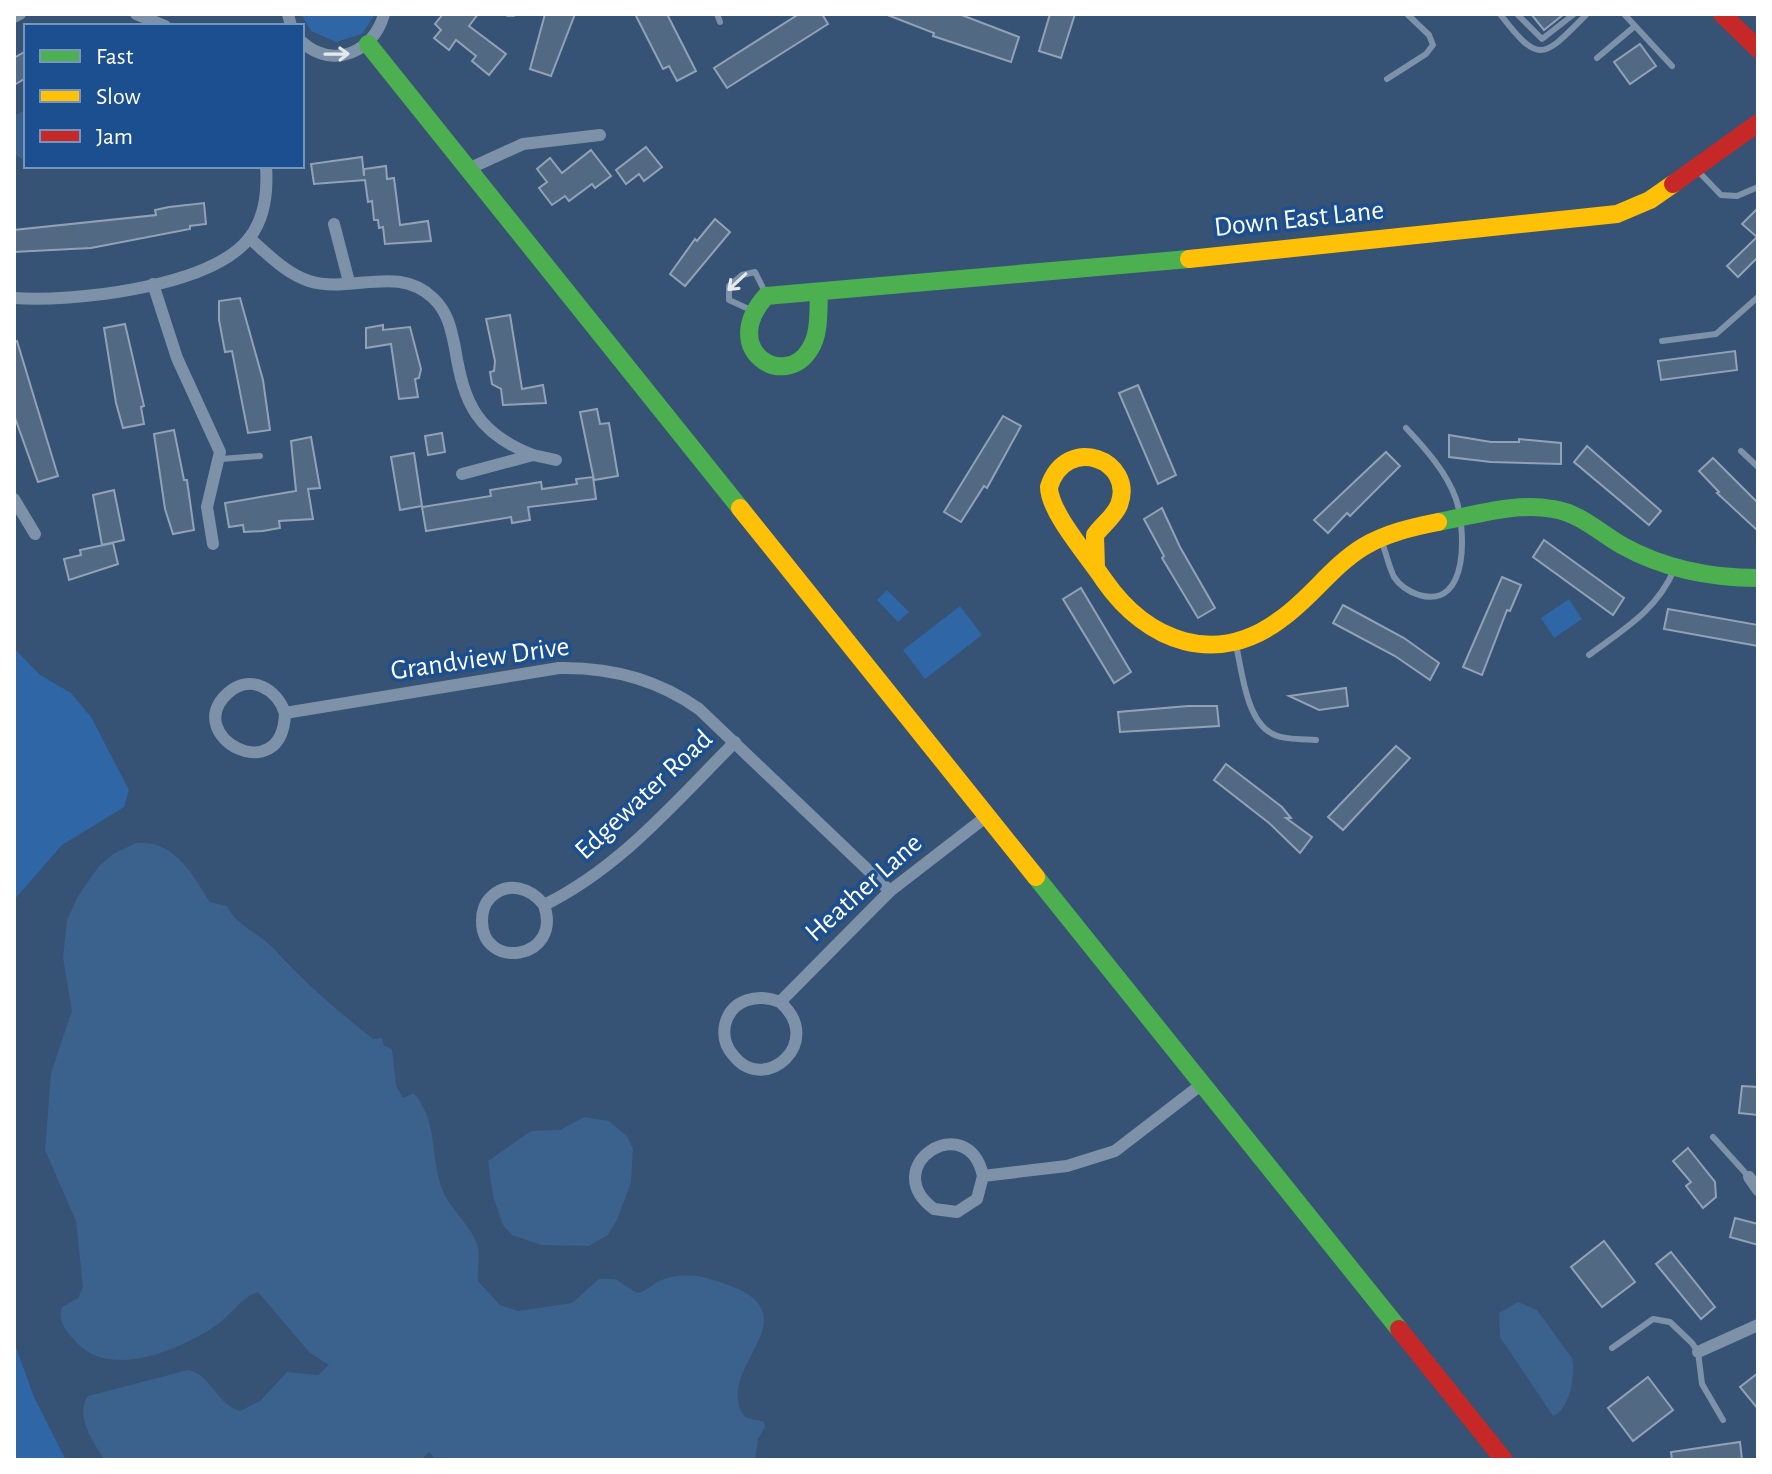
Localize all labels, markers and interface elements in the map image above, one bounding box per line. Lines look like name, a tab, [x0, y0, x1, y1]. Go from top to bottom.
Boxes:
legend	[24, 24, 304, 168]
text: Fast	[96, 45, 134, 69]
one-way arrow	[323, 46, 350, 62]
text: Slow	[96, 85, 141, 109]
text: Jam	[96, 125, 133, 149]
street label: Down East Lane	[1213, 196, 1385, 242]
one-way arrow	[727, 272, 748, 291]
street label: Grandview Drive	[389, 633, 571, 685]
street label: Edgewater Road	[570, 725, 718, 865]
street label: Heather Lane	[800, 829, 928, 947]

